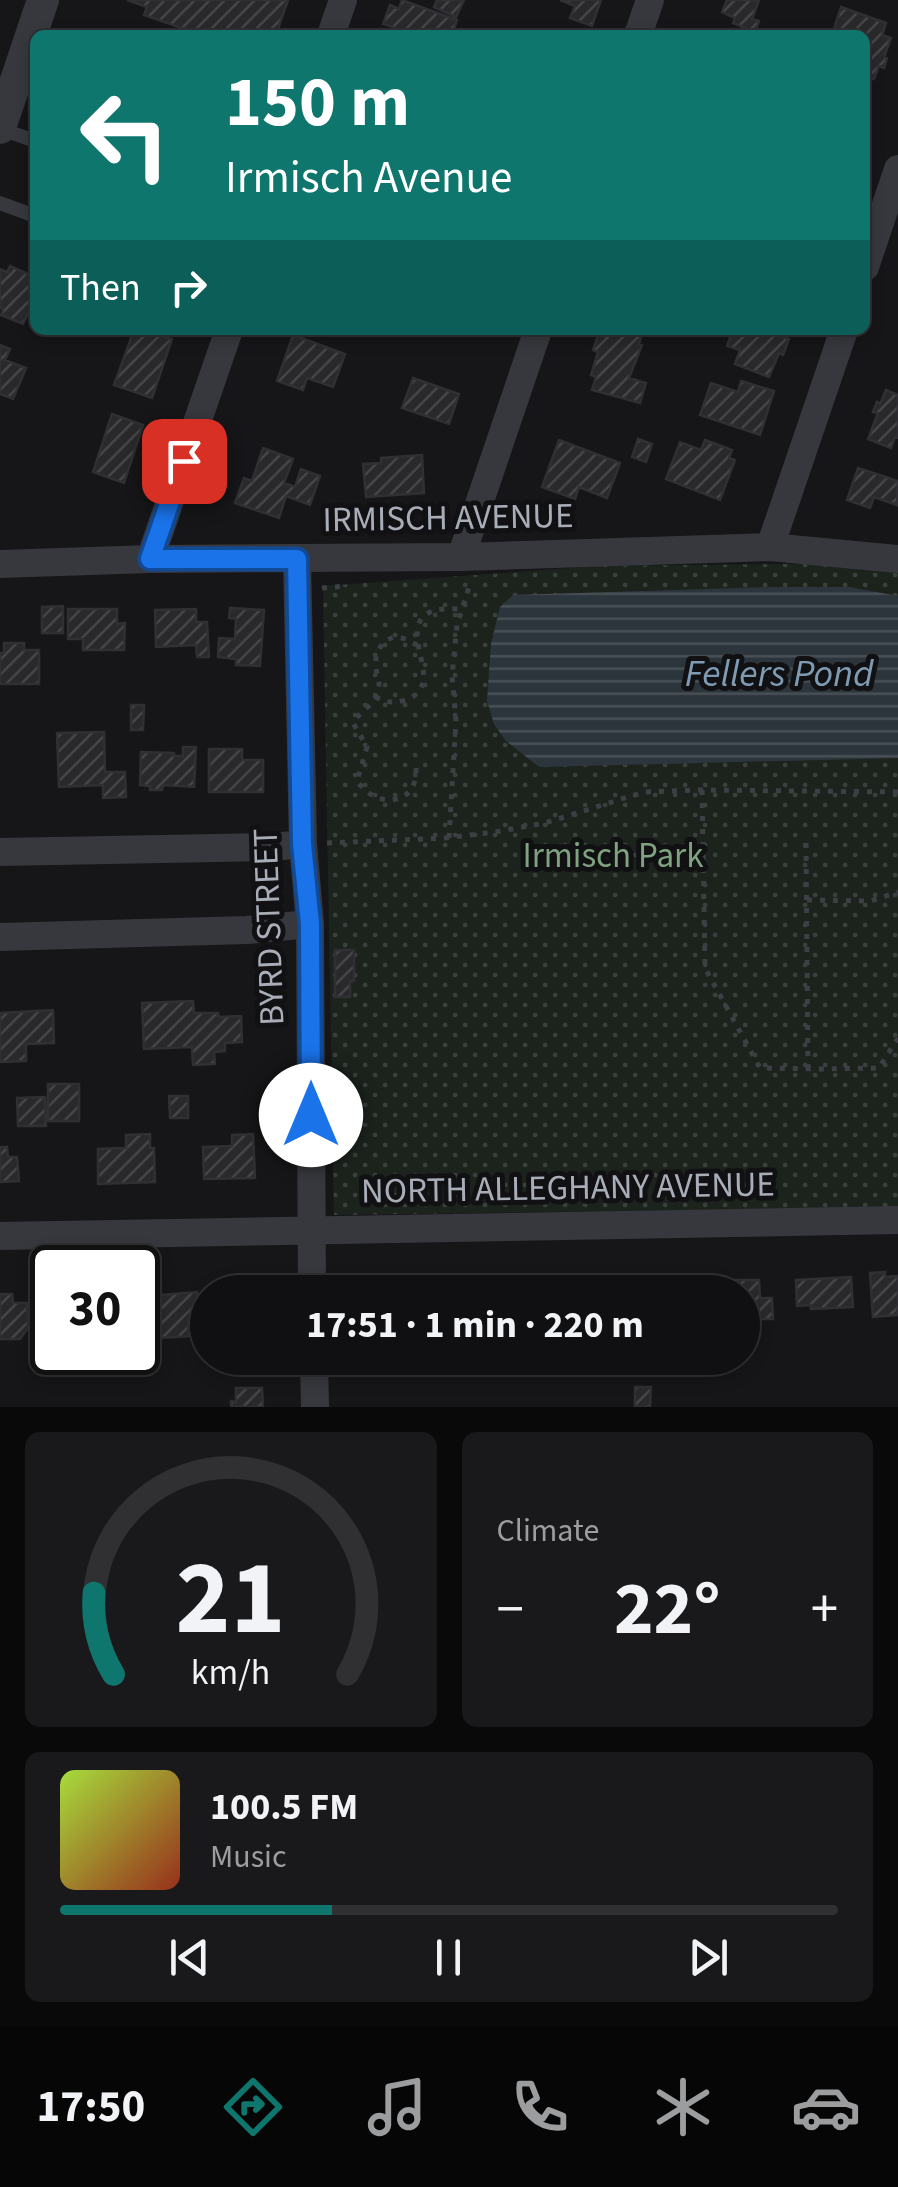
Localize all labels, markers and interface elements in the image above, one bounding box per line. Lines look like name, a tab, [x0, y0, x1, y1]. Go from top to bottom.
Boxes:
text: 150 m	[225, 53, 410, 153]
icon: left	[60, 70, 190, 200]
text: Irmisch Avenue	[225, 146, 512, 210]
icon: right	[161, 260, 216, 315]
text: Then	[60, 261, 141, 315]
pin	[142, 419, 227, 504]
icon: arrive	[157, 434, 212, 489]
street label: IRMISCH AVENUE	[322, 491, 574, 545]
water label: Fellers Pond	[685, 647, 874, 701]
street label: BYRD STREET	[241, 827, 297, 1027]
park label: Irmisch Park	[522, 831, 704, 881]
position arrow	[259, 1063, 363, 1167]
street label: NORTH ALLEGHANY AVENUE	[361, 1159, 775, 1217]
speed limit sign: 30	[30, 1245, 160, 1375]
text: 17:51 · 1 min · 220 m	[306, 1298, 644, 1352]
text: Climate	[497, 1508, 599, 1554]
text: 21	[176, 1526, 286, 1674]
text: 22°	[614, 1556, 721, 1663]
text: −	[497, 1571, 524, 1649]
text: +	[811, 1571, 838, 1649]
text: km/h	[191, 1647, 270, 1698]
text: 100.5 FM	[210, 1780, 358, 1834]
text: Music	[210, 1834, 287, 1880]
icon: previous	[162, 1930, 217, 1985]
icon: pause	[421, 1930, 476, 1985]
icon: next	[681, 1930, 736, 1985]
icon: directions	[218, 2072, 288, 2142]
icon: music	[362, 2072, 432, 2142]
icon: phone	[505, 2072, 575, 2142]
icon: climate	[648, 2072, 718, 2142]
icon: car	[791, 2072, 861, 2142]
text: 17:50	[37, 2075, 145, 2139]

